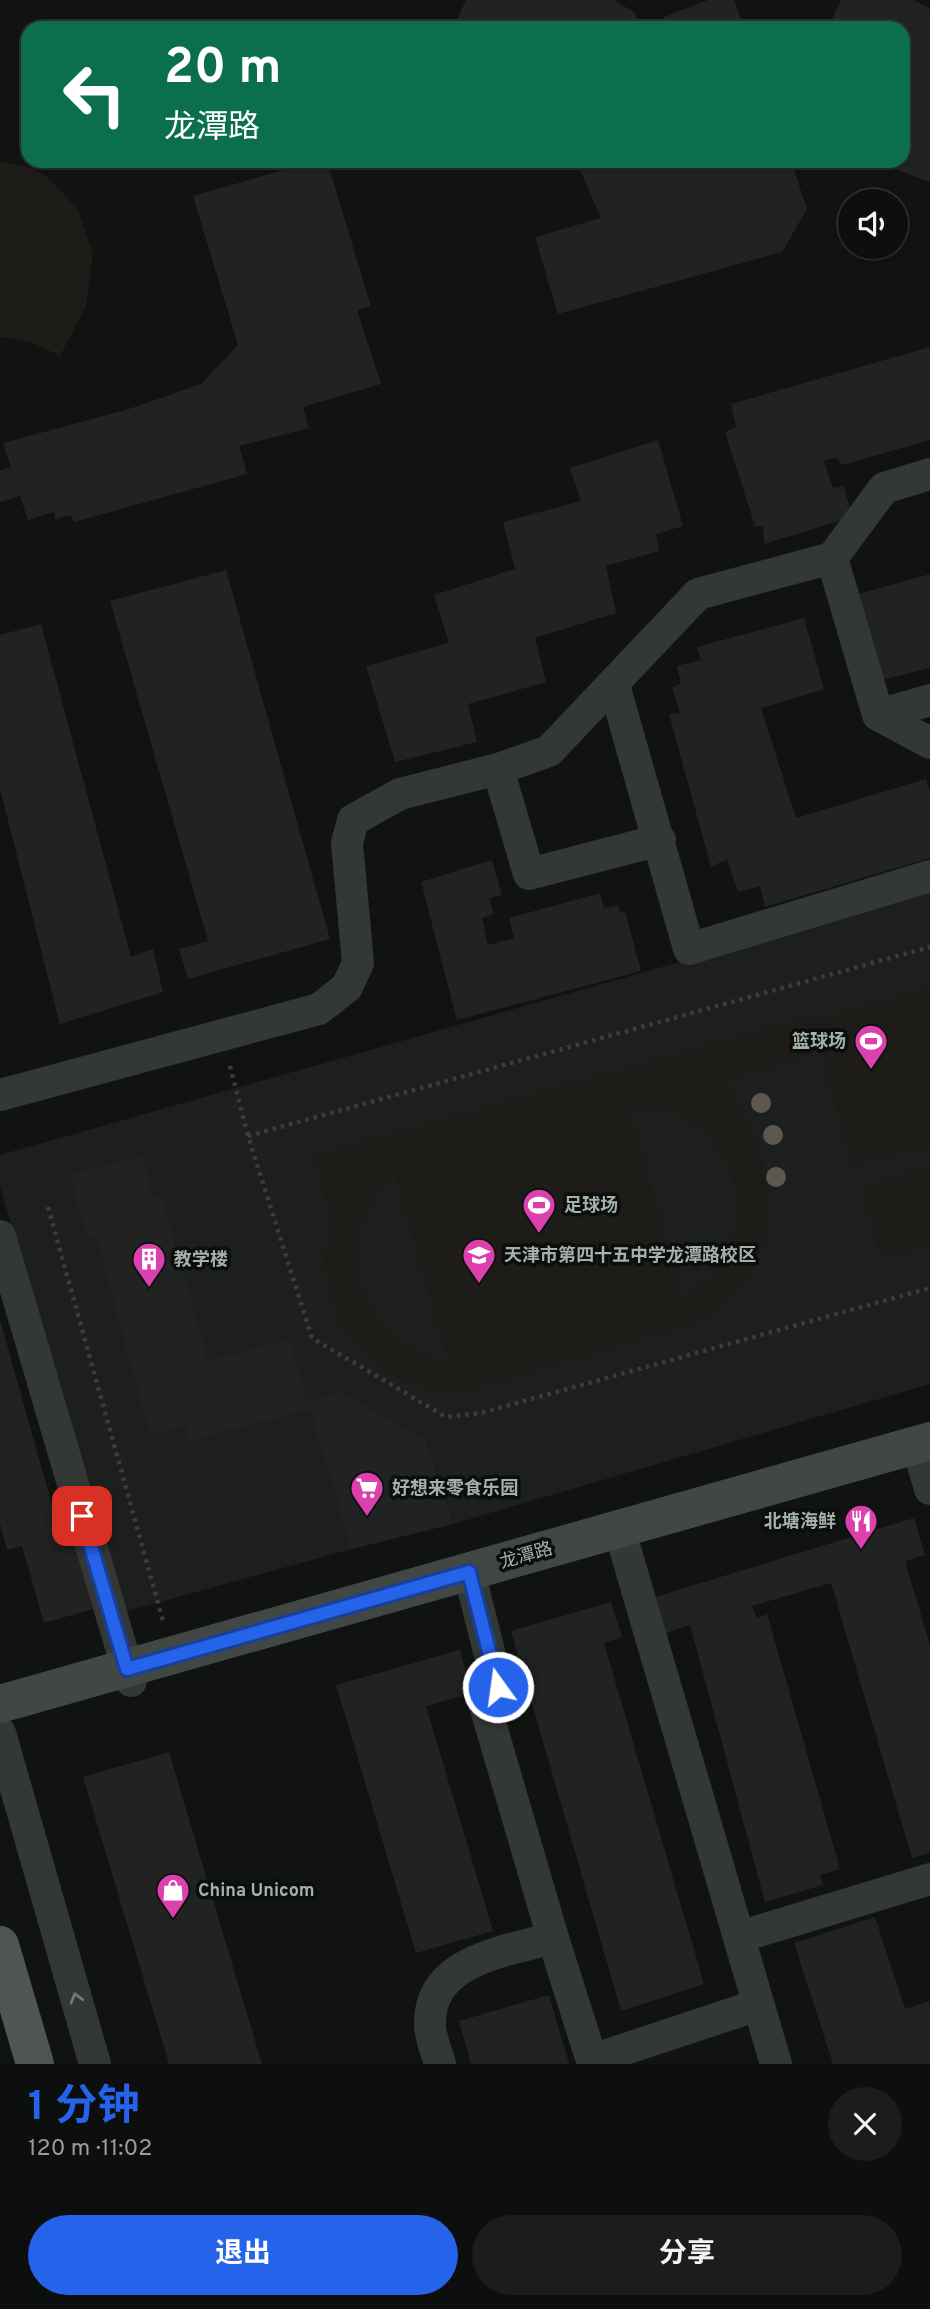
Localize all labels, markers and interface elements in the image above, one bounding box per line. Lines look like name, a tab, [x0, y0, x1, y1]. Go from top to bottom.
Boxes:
text: 20 m	[164, 39, 281, 101]
icon: left	[49, 49, 140, 140]
text: 龙潭路	[164, 109, 260, 149]
map controls	[838, 189, 908, 259]
button: sound	[838, 189, 908, 259]
sports icon: 篮球场	[852, 1022, 890, 1071]
place label: 篮球场	[792, 1031, 846, 1054]
sports icon: 足球场	[520, 1186, 558, 1235]
place label: 足球场	[564, 1195, 618, 1218]
school or university icon: 天津市第四十五中学龙潭路校区	[460, 1236, 498, 1285]
building icon: 教学楼	[130, 1240, 168, 1289]
place label: 天津市第四十五中学龙潭路校区	[504, 1245, 756, 1268]
place label: 教学楼	[174, 1249, 228, 1272]
supermarket icon: 好想来零食乐园	[348, 1469, 386, 1518]
place label: 好想来零食乐园	[392, 1478, 518, 1501]
pin	[52, 1486, 112, 1546]
icon: arrive	[63, 1497, 101, 1535]
restaurant icon: 北塘海鲜	[842, 1502, 880, 1551]
place label: 北塘海鲜	[764, 1511, 836, 1534]
street label: 龙潭路	[497, 1538, 556, 1575]
position arrow	[461, 1650, 535, 1724]
shop icon: China Unicom	[154, 1871, 192, 1920]
place label: China Unicom	[198, 1880, 315, 1903]
one-way arrow	[70, 1993, 85, 2005]
text: 1 分钟	[28, 2082, 139, 2135]
button: close	[828, 2087, 902, 2161]
text: 120 m · 11:02	[28, 2135, 152, 2164]
button: 退出	[28, 2215, 458, 2295]
button: 分享	[472, 2215, 902, 2295]

